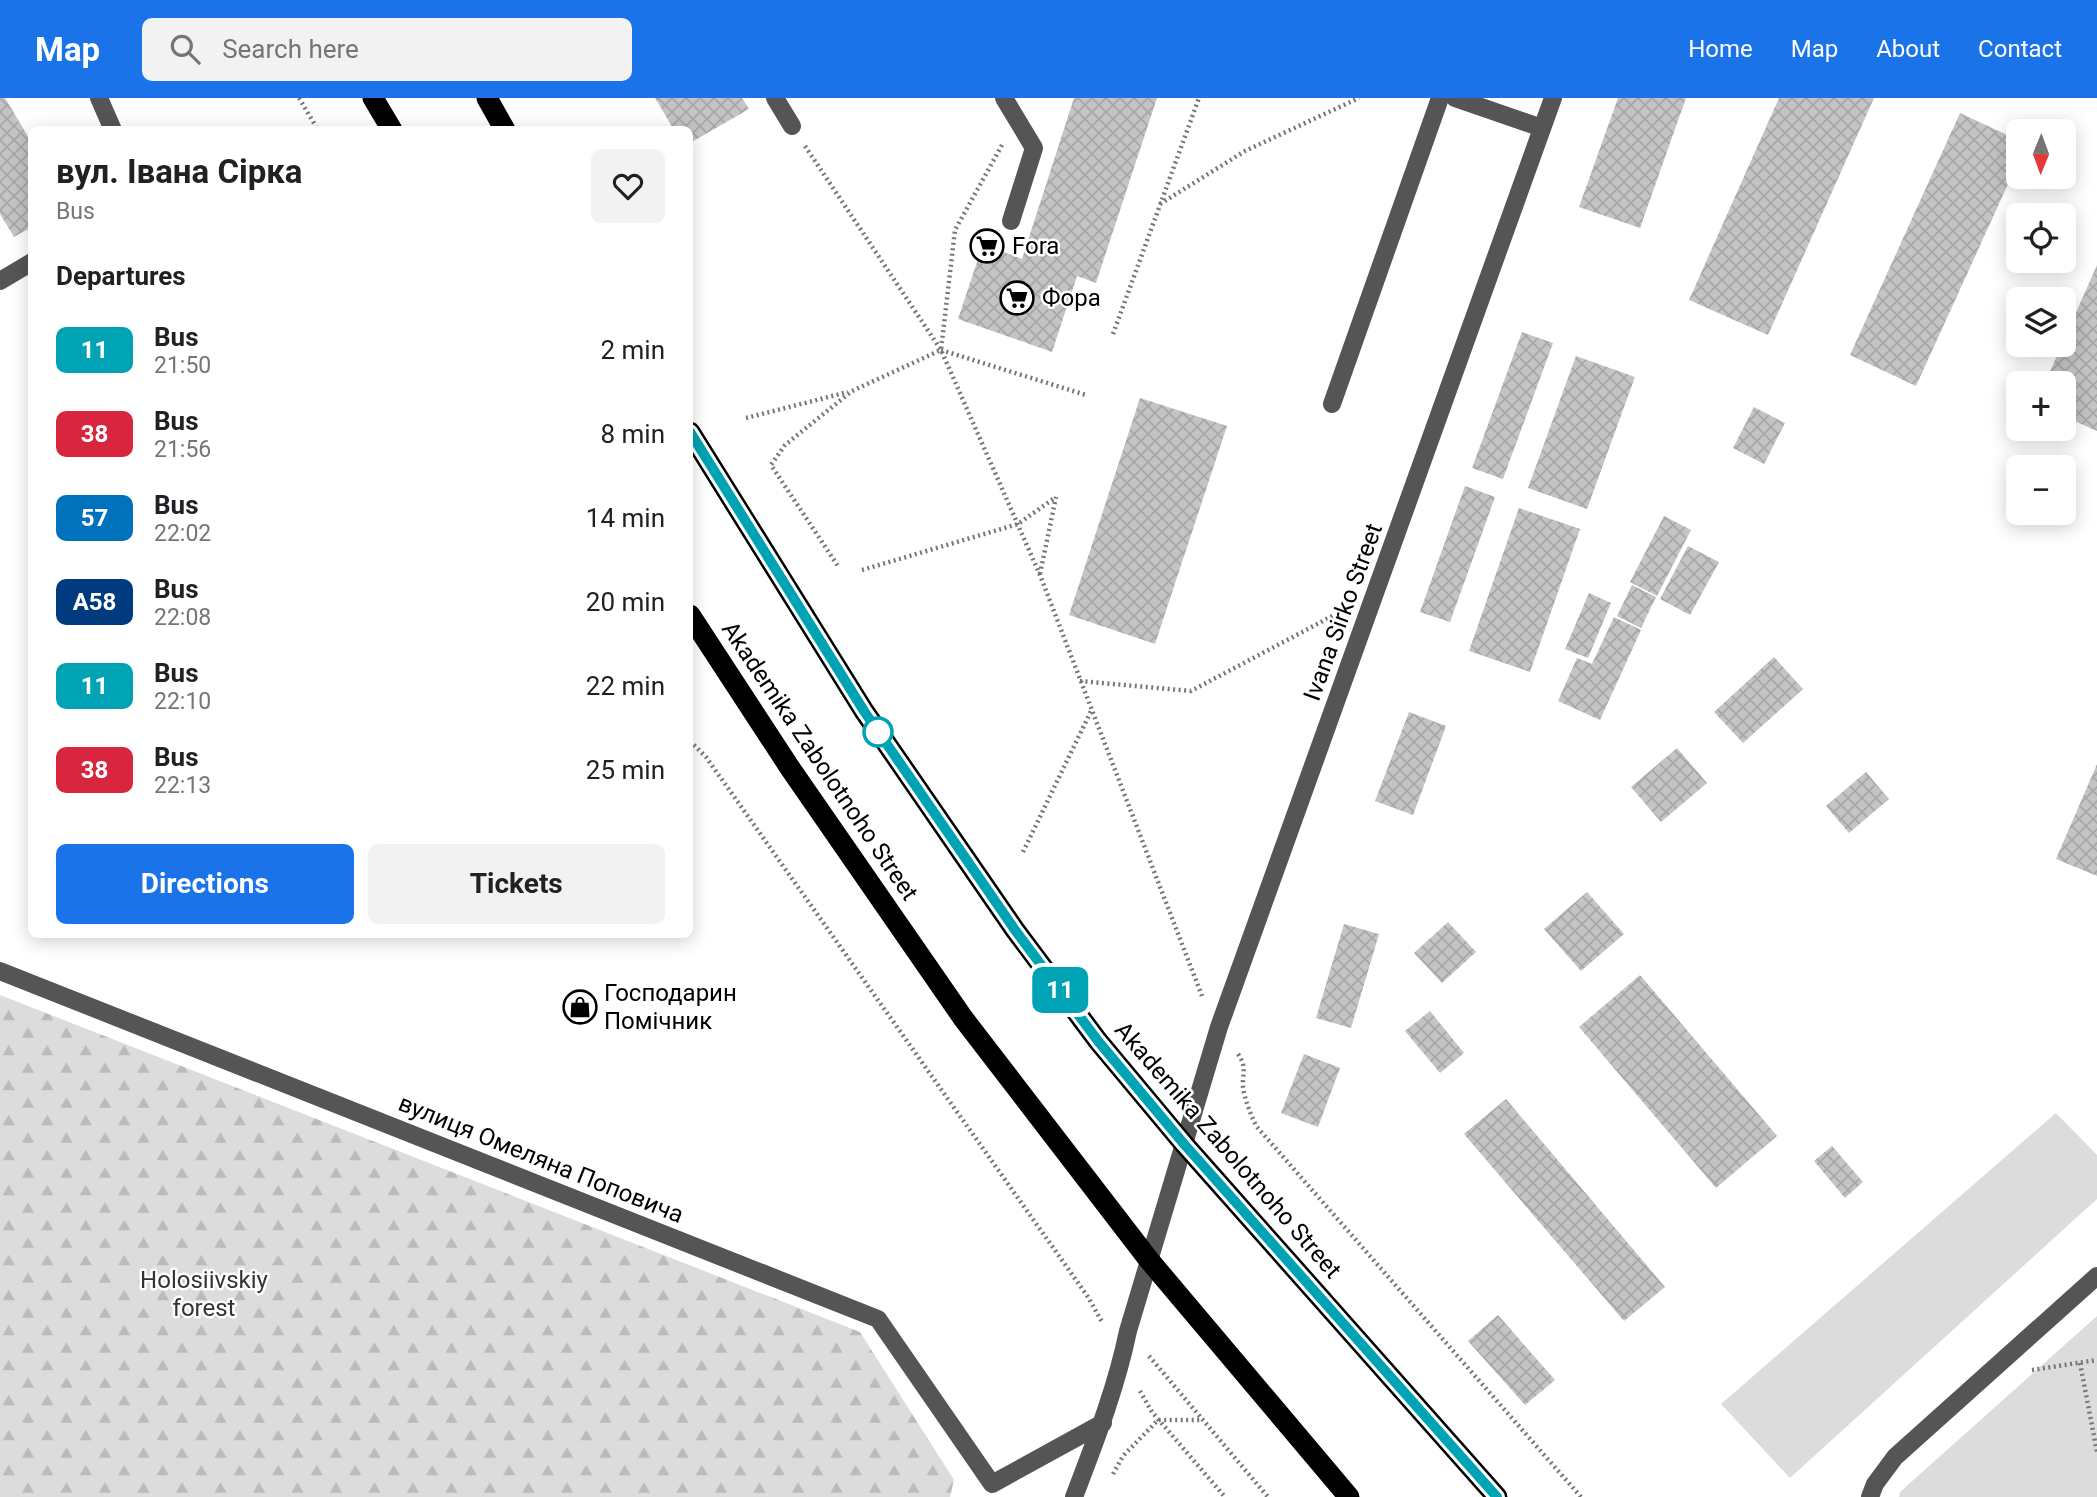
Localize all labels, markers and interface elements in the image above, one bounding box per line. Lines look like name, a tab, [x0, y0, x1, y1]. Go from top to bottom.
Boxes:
search box	[142, 18, 632, 81]
text: Map	[35, 30, 100, 69]
icon: search	[166, 30, 204, 68]
text: Search here	[222, 34, 359, 64]
text: Home	[1688, 35, 1753, 63]
text: Map	[1791, 35, 1838, 63]
text: About	[1876, 35, 1940, 63]
text: Contact	[1978, 35, 2062, 63]
north arrow	[2006, 119, 2076, 189]
map controls	[2006, 119, 2076, 525]
button: heart	[591, 149, 665, 223]
text: вул. Івана Сірка	[56, 152, 303, 191]
text: Bus	[56, 198, 95, 225]
button: locate	[2006, 203, 2076, 273]
supermarket icon: Fora	[968, 227, 1006, 265]
place label: Fora	[1012, 232, 1059, 260]
text: Departures	[56, 261, 186, 291]
supermarket icon: Фора	[998, 279, 1036, 317]
place label: Фора	[1042, 284, 1101, 312]
button: layers	[2006, 287, 2076, 357]
text: Bus	[154, 322, 199, 352]
text: 2 min	[600, 335, 665, 365]
text: 11	[81, 336, 108, 364]
text: 21:50	[154, 352, 211, 379]
button: +	[2006, 371, 2076, 441]
text: Bus	[154, 406, 199, 436]
text: 8 min	[600, 419, 665, 449]
text: 38	[81, 420, 108, 448]
text: 21:56	[154, 436, 211, 463]
button: −	[2006, 455, 2076, 525]
text: Bus	[154, 490, 199, 520]
text: 14 min	[586, 503, 665, 533]
text: 57	[81, 504, 108, 532]
street label: Ivana Sirko Street	[1298, 519, 1388, 704]
text: 22:02	[154, 520, 211, 547]
text: Bus	[154, 574, 199, 604]
text: 20 min	[586, 587, 665, 617]
text: А58	[73, 588, 116, 616]
text: 22:08	[154, 604, 211, 631]
street label: Akademika Zabolotnoho Street	[716, 616, 924, 906]
text: Bus	[154, 658, 199, 688]
text: 22 min	[586, 671, 665, 701]
text: 11	[81, 672, 108, 700]
text: 22:10	[154, 688, 211, 715]
unlabelled marker	[863, 717, 893, 747]
text: Bus	[154, 742, 199, 772]
text: 25 min	[586, 755, 665, 785]
text: 38	[81, 756, 108, 784]
text: 22:13	[154, 772, 211, 799]
button: Directions	[56, 844, 354, 924]
button: Tickets	[368, 844, 665, 924]
line badge: 11	[1028, 967, 1092, 1013]
text: 11	[1046, 976, 1074, 1004]
place label: Господарин Помічник	[604, 979, 737, 1035]
shop icon: Господарин Помічник	[561, 988, 599, 1026]
street label: Akademika Zabolotnoho Street	[1109, 1016, 1347, 1284]
street label: вулиця Омеляна Поповича	[395, 1089, 687, 1229]
park label: Holosiivskiy forest	[140, 1266, 269, 1322]

